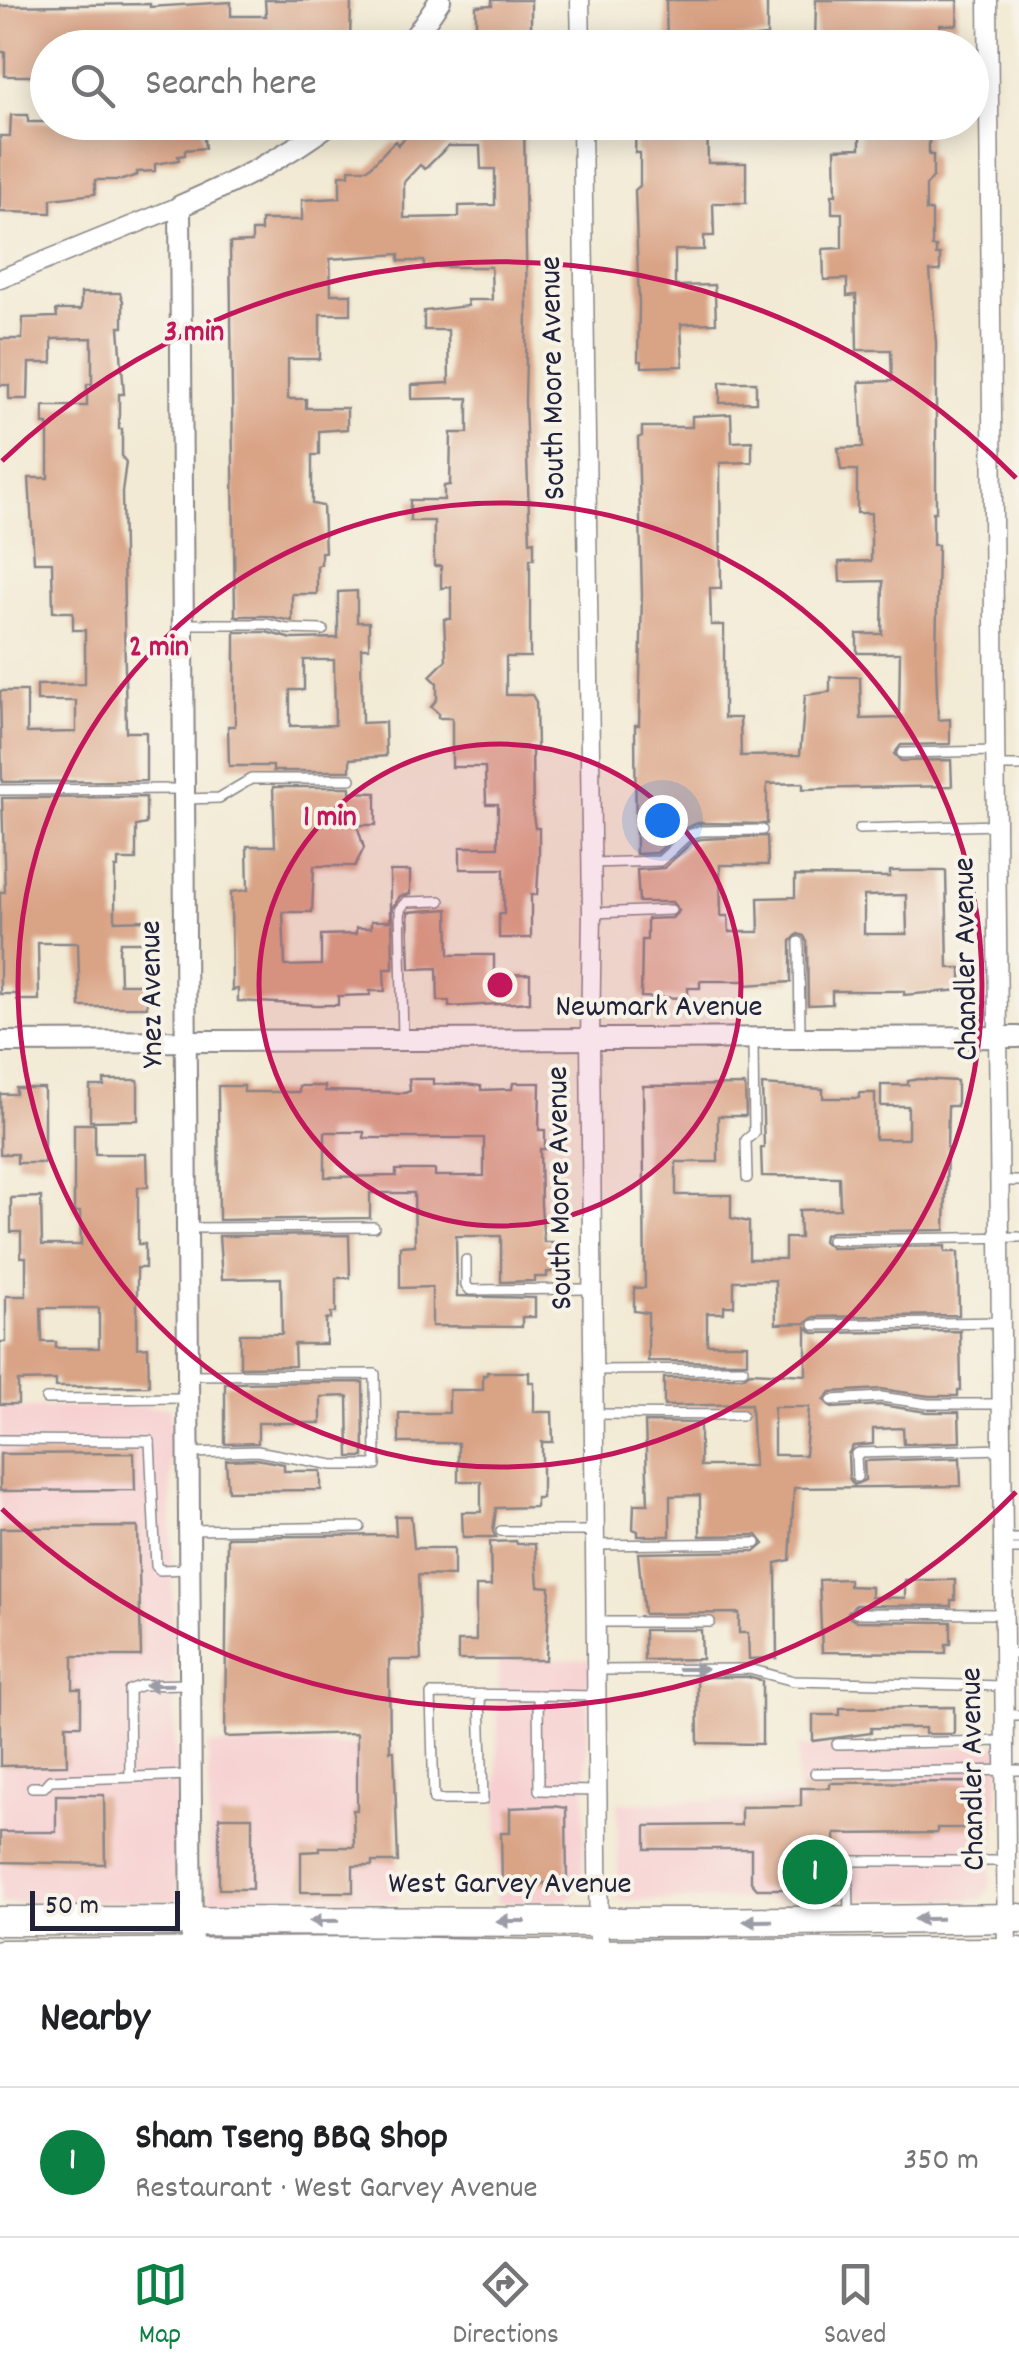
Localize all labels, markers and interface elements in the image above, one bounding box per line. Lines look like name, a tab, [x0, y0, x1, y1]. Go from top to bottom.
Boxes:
search box	[30, 30, 989, 140]
icon: search	[65, 58, 120, 113]
text: Search here	[145, 58, 317, 113]
street label: South Moore Avenue	[530, 256, 580, 500]
text: 3 min	[164, 313, 224, 356]
text: 2 min	[129, 628, 189, 671]
your location	[637, 795, 688, 846]
text: 1 min	[303, 798, 357, 841]
street label: Chandler Avenue	[943, 857, 993, 1061]
street label: Ynez Avenue	[130, 920, 178, 1068]
centre of rings	[482, 967, 518, 1003]
street label: Newmark Avenue	[555, 986, 763, 1032]
street label: South Moore Avenue	[537, 1066, 587, 1310]
one-way arrow	[677, 1661, 709, 1677]
street label: Chandler Avenue	[950, 1667, 1000, 1871]
one-way arrow	[142, 1677, 174, 1693]
pin: 1	[782, 1834, 848, 1910]
street label: West Garvey Avenue	[388, 1863, 632, 1909]
scale bar	[30, 1886, 180, 1930]
text: 50 m	[45, 1888, 99, 1928]
one-way arrow	[911, 1911, 943, 1927]
one-way arrow	[308, 1913, 340, 1929]
one-way arrow	[495, 1913, 527, 1929]
one-way arrow	[741, 1913, 773, 1929]
text: Nearby	[40, 1991, 150, 2051]
text: Sham Tseng BBQ Shop	[135, 2112, 448, 2167]
text: 1	[69, 2139, 76, 2185]
text: 350 m	[903, 2139, 979, 2185]
text: Restaurant · West Garvey Avenue	[135, 2167, 538, 2213]
tab: Map	[133, 2257, 188, 2357]
tab: Directions	[453, 2257, 559, 2357]
tab: Saved	[824, 2257, 886, 2357]

